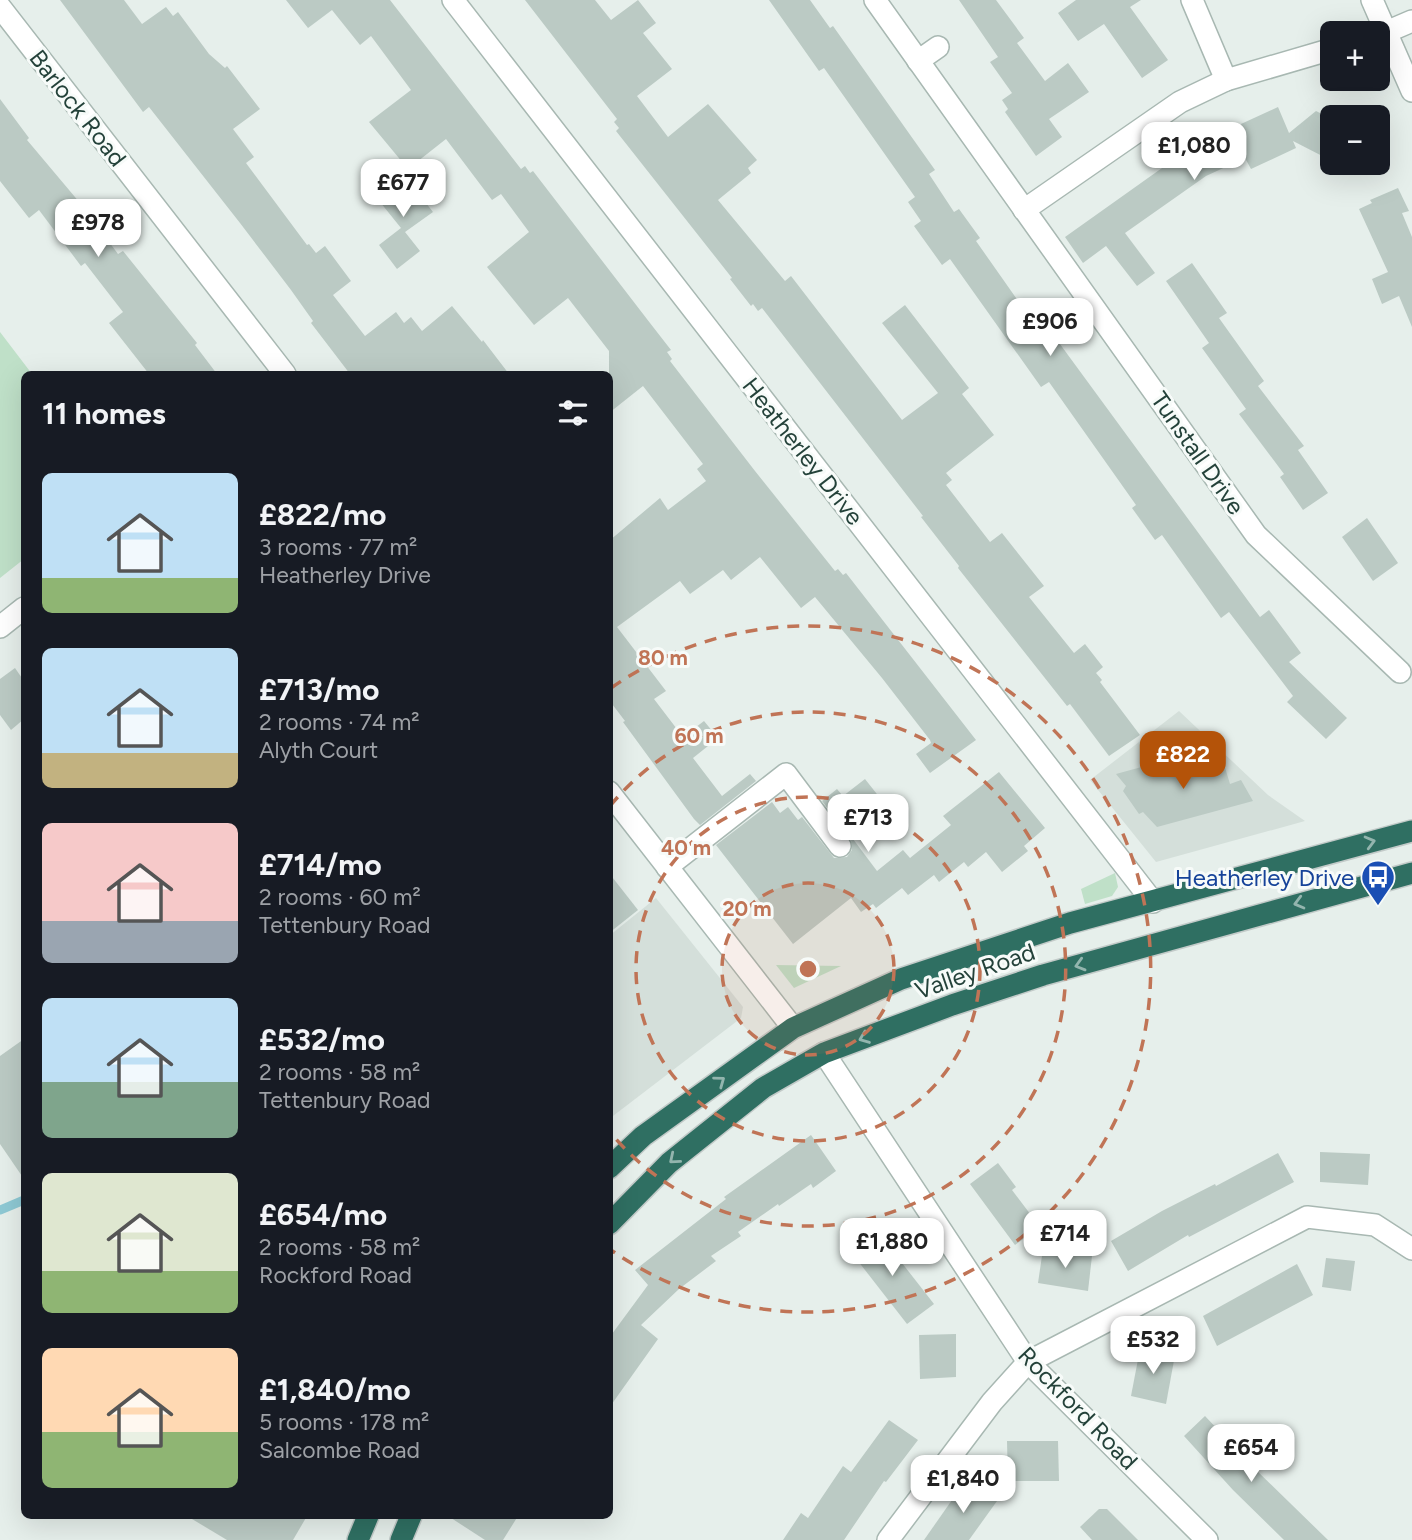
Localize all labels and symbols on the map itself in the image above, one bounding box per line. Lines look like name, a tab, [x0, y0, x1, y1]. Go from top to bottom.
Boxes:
street label: Barlock Road	[23, 44, 133, 172]
pin: £1,080	[1137, 122, 1251, 182]
pin: £677	[362, 160, 444, 219]
pin: £978	[57, 200, 139, 259]
pin: £906	[1009, 298, 1091, 358]
street label: Heatherley Drive	[736, 371, 870, 531]
street label: Tunstall Drive	[1145, 386, 1251, 520]
text: 80 m	[638, 645, 688, 670]
text: 60 m	[674, 723, 724, 748]
pin: £822	[1142, 732, 1224, 791]
pin: £713	[827, 794, 909, 854]
text: 40 m	[661, 835, 711, 860]
one-way arrow	[1364, 836, 1376, 850]
bus stop icon: Heatherley Drive	[1359, 858, 1397, 907]
place label: Heatherley Drive	[1175, 863, 1354, 892]
one-way arrow	[1293, 895, 1305, 910]
text: 20 m	[722, 896, 772, 921]
street label: Valley Road	[911, 937, 1039, 1005]
one-way arrow	[1074, 956, 1086, 971]
centre of rings	[796, 957, 820, 981]
one-way arrow	[859, 1030, 871, 1044]
one-way arrow	[712, 1076, 725, 1089]
one-way arrow	[669, 1151, 682, 1163]
pin: £714	[1024, 1210, 1106, 1270]
pin: £1,880	[835, 1218, 949, 1278]
pin: £532	[1112, 1316, 1194, 1376]
street label: Rockford Road	[1012, 1341, 1144, 1475]
pin: £654	[1210, 1424, 1292, 1484]
pin: £1,840	[906, 1456, 1020, 1515]

